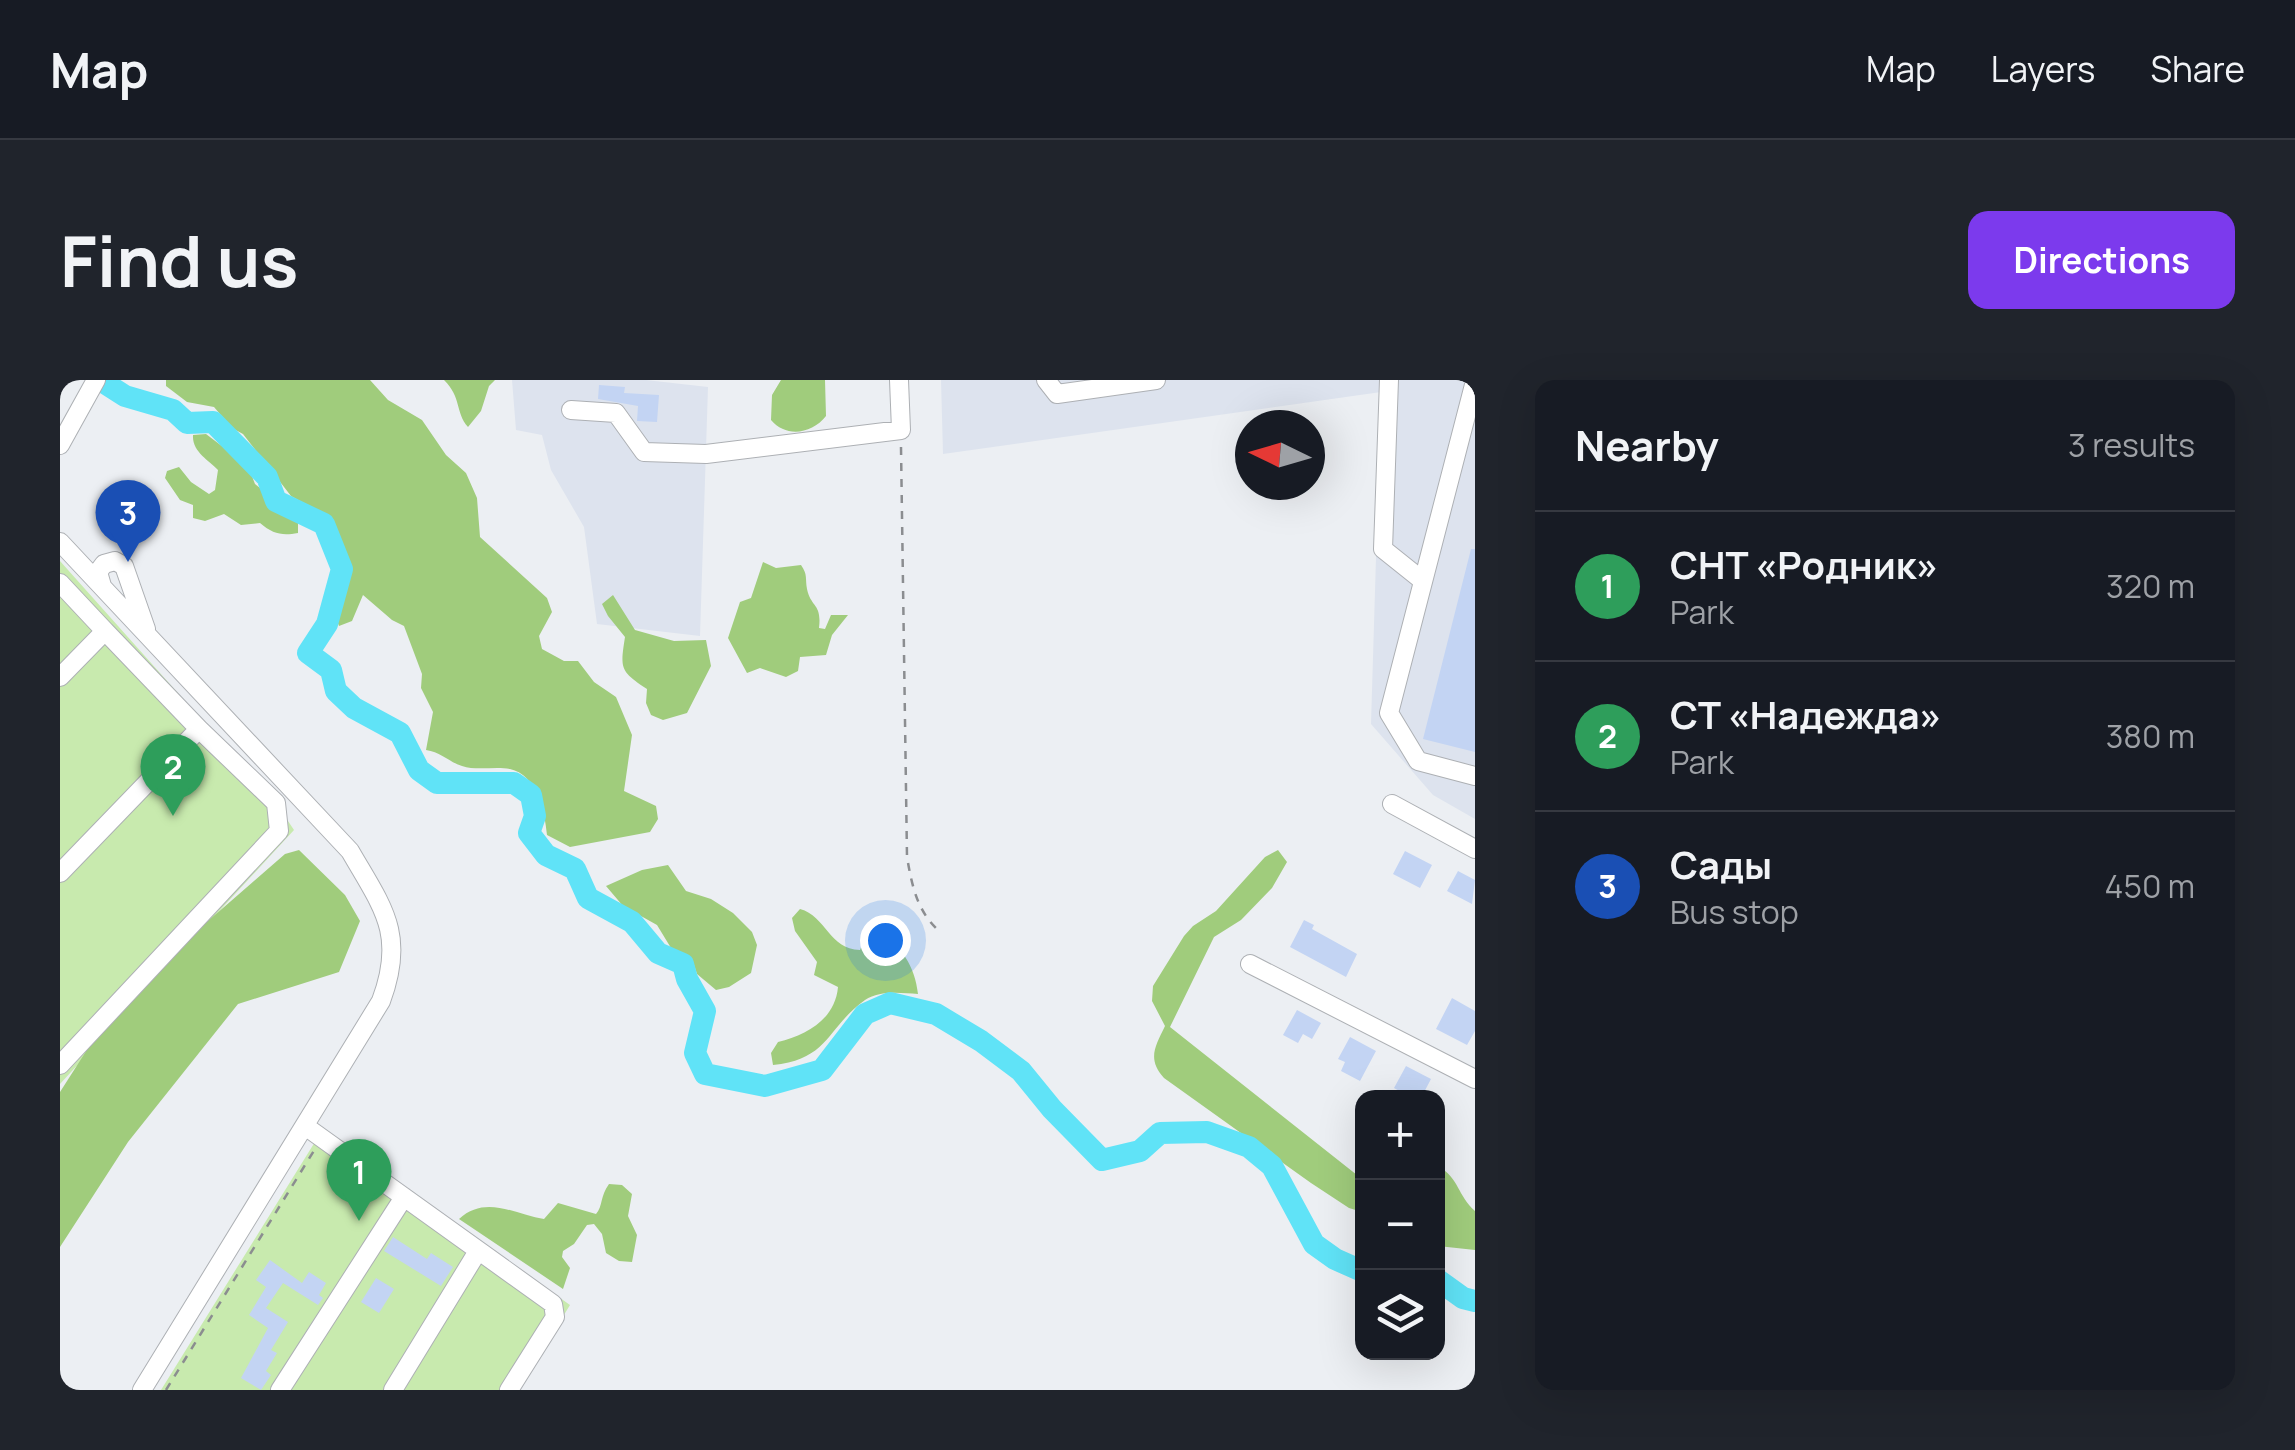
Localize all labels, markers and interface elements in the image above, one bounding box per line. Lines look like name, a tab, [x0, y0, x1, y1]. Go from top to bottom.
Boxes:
text: Map	[50, 37, 148, 102]
text: Map	[1866, 45, 1936, 93]
text: Layers	[1991, 45, 2095, 93]
text: Share	[2150, 45, 2245, 93]
button: Directions	[1968, 211, 2235, 309]
text: Find us	[60, 212, 298, 308]
north arrow	[1235, 410, 1325, 500]
text: Nearby	[1575, 416, 1719, 474]
text: 3 results	[2068, 423, 2195, 467]
pin: 3	[96, 480, 160, 562]
text: СНТ «Родник»	[1670, 538, 1939, 590]
text: 1	[1600, 564, 1615, 608]
text: 320 m	[2106, 564, 2195, 608]
text: Park	[1670, 590, 1734, 634]
text: СТ «Надежда»	[1670, 688, 1942, 740]
text: 2	[1598, 714, 1617, 758]
text: 380 m	[2106, 714, 2195, 758]
pin: 2	[140, 734, 206, 816]
text: Park	[1670, 740, 1734, 784]
text: Сады	[1670, 838, 1772, 890]
text: 3	[1598, 864, 1617, 908]
text: 450 m	[2105, 864, 2195, 908]
text: Bus stop	[1670, 890, 1799, 934]
your location	[860, 915, 911, 966]
map controls	[1355, 1090, 1445, 1360]
button: +	[1355, 1090, 1445, 1180]
pin: 1	[326, 1138, 392, 1221]
button: −	[1355, 1180, 1445, 1270]
button: layers	[1355, 1270, 1445, 1360]

